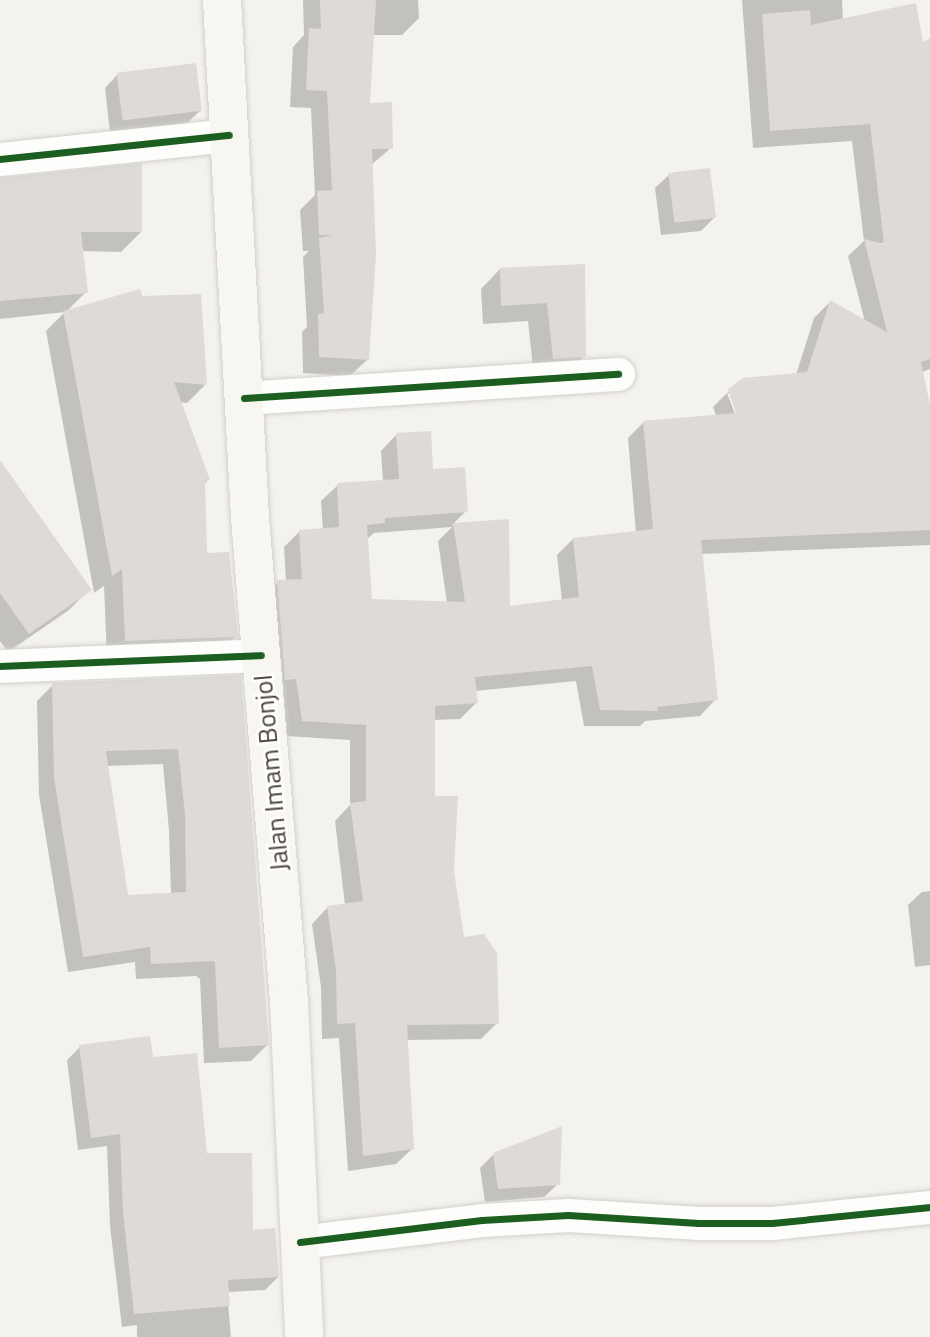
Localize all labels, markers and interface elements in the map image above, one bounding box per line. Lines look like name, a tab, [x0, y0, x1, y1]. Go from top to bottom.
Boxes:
street label: Jalan Imam Bonjol	[247, 674, 295, 872]

